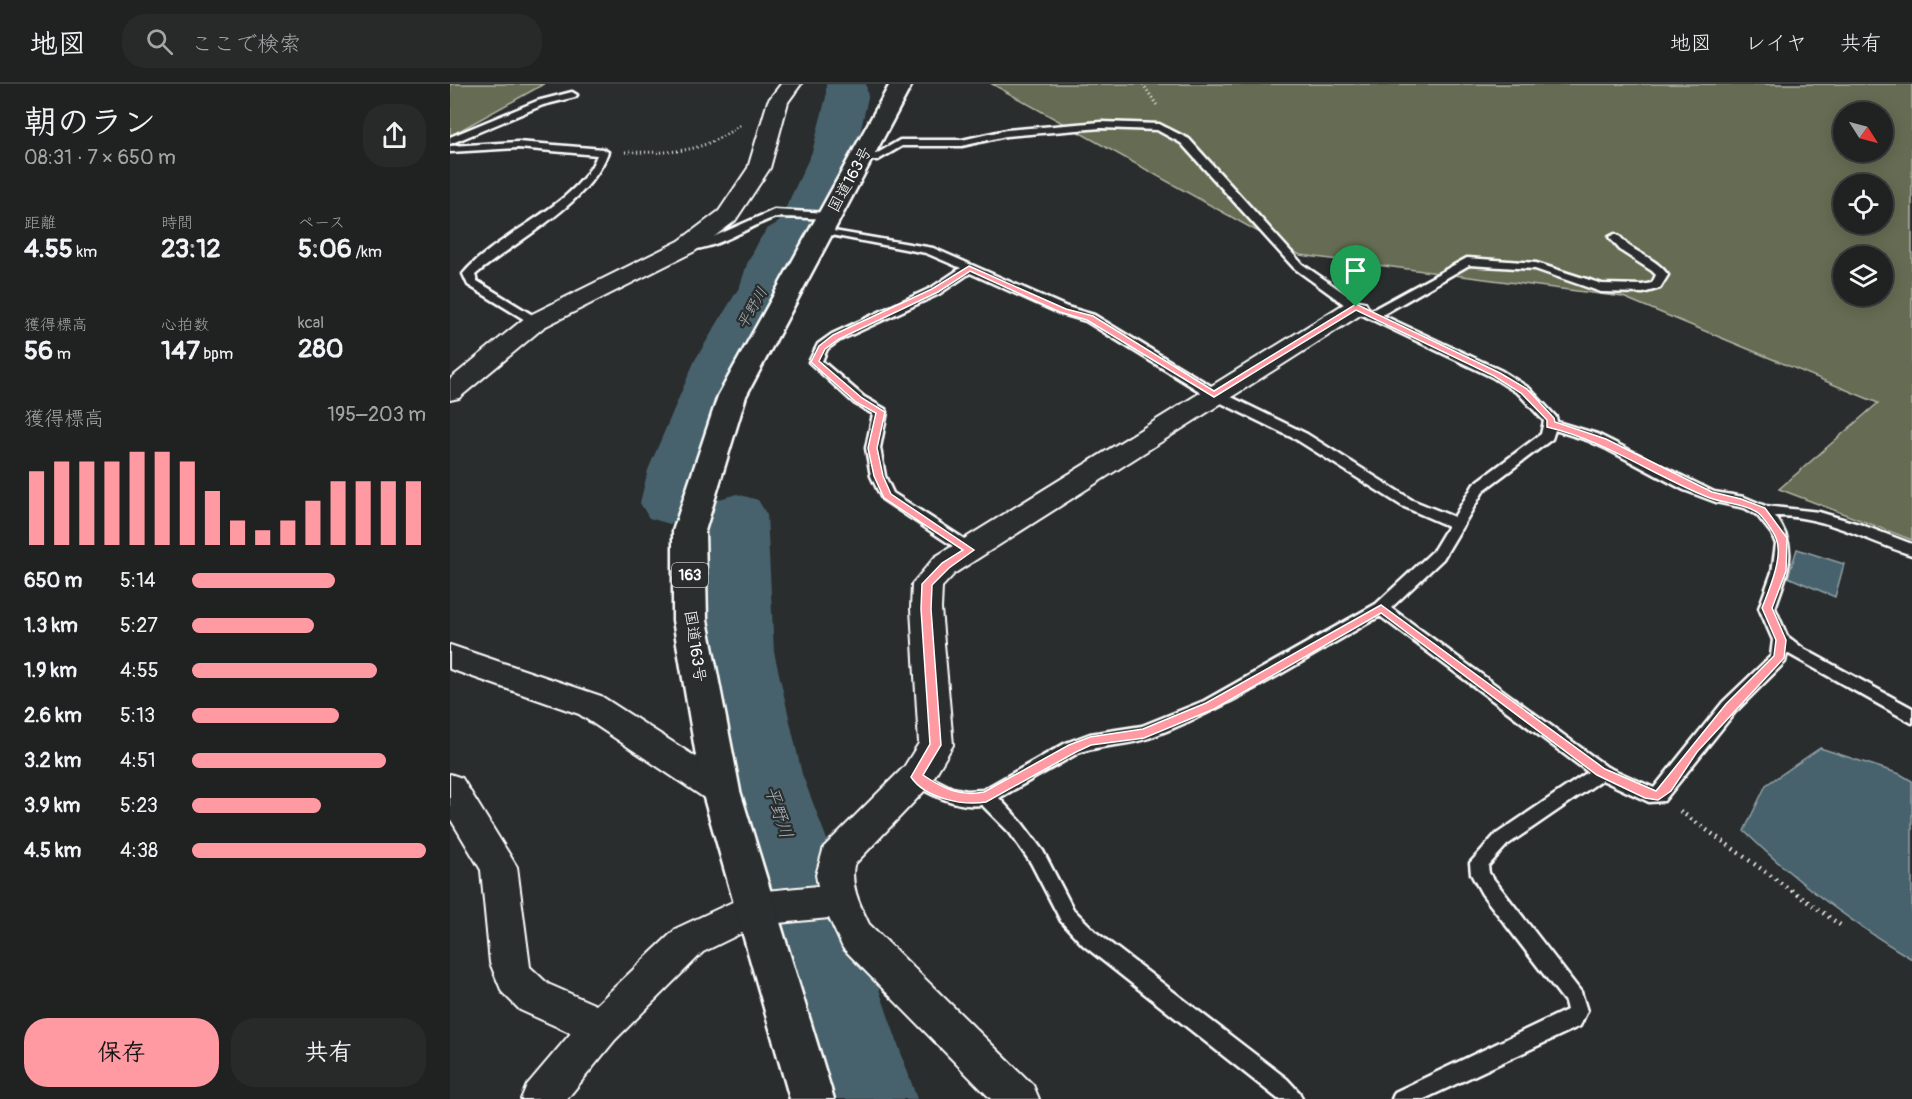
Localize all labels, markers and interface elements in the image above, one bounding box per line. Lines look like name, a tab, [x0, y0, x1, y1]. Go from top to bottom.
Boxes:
search box	[122, 14, 542, 68]
icon: search	[143, 25, 176, 58]
text: 地図	[30, 27, 86, 62]
text: ここで検索	[191, 30, 301, 58]
text: 地図	[1670, 30, 1712, 57]
text: レイヤ	[1745, 30, 1807, 57]
text: 共有	[1840, 30, 1882, 57]
text: 朝のラン	[24, 102, 156, 143]
north arrow	[1833, 102, 1893, 162]
map controls	[1833, 102, 1893, 306]
button: share	[363, 104, 426, 167]
street label: 国道163号	[824, 143, 876, 216]
text: 08:31 · 7 × 650 m	[24, 145, 176, 170]
button: locate	[1833, 174, 1893, 234]
text: 距離	[24, 213, 56, 233]
text: 時間	[161, 213, 193, 233]
text: ペース	[298, 213, 345, 233]
text: 4.55	[24, 233, 73, 265]
text: 23:12	[161, 233, 221, 265]
text: 5:06	[298, 233, 352, 265]
text: km	[73, 242, 97, 262]
text: /km	[352, 242, 382, 262]
pin	[1330, 245, 1381, 307]
button: layers	[1833, 246, 1893, 306]
icon: arrive	[1339, 254, 1372, 287]
water label: 平野川	[733, 284, 772, 332]
text: kcal	[298, 313, 324, 333]
text: 獲得標高	[24, 315, 88, 335]
text: 心拍数	[161, 315, 209, 335]
text: 280	[298, 333, 343, 365]
text: 56	[24, 335, 53, 367]
text: 147	[161, 335, 200, 367]
text: m	[53, 344, 71, 364]
text: bpm	[200, 344, 233, 364]
text: 195–203 m	[327, 402, 426, 427]
text: 獲得標高	[24, 406, 104, 431]
road number: 163	[672, 563, 708, 587]
text: 650 m	[24, 568, 82, 593]
text: 5:14	[120, 568, 156, 593]
street label: 国道163号	[680, 609, 710, 683]
text: 1.3 km	[24, 613, 78, 638]
text: 5:27	[120, 613, 158, 638]
text: 1.9 km	[24, 658, 77, 683]
text: 4:55	[120, 658, 159, 683]
text: 2.6 km	[24, 703, 82, 728]
text: 5:13	[120, 703, 155, 728]
text: 3.2 km	[24, 748, 81, 773]
text: 4:51	[120, 748, 156, 773]
water label: 平野川	[759, 783, 798, 841]
text: 3.9 km	[24, 793, 80, 818]
text: 5:23	[120, 793, 158, 818]
text: 4.5 km	[24, 838, 81, 863]
text: 4:38	[120, 838, 158, 863]
button: 保存	[24, 1018, 219, 1087]
button: 共有	[231, 1018, 426, 1087]

